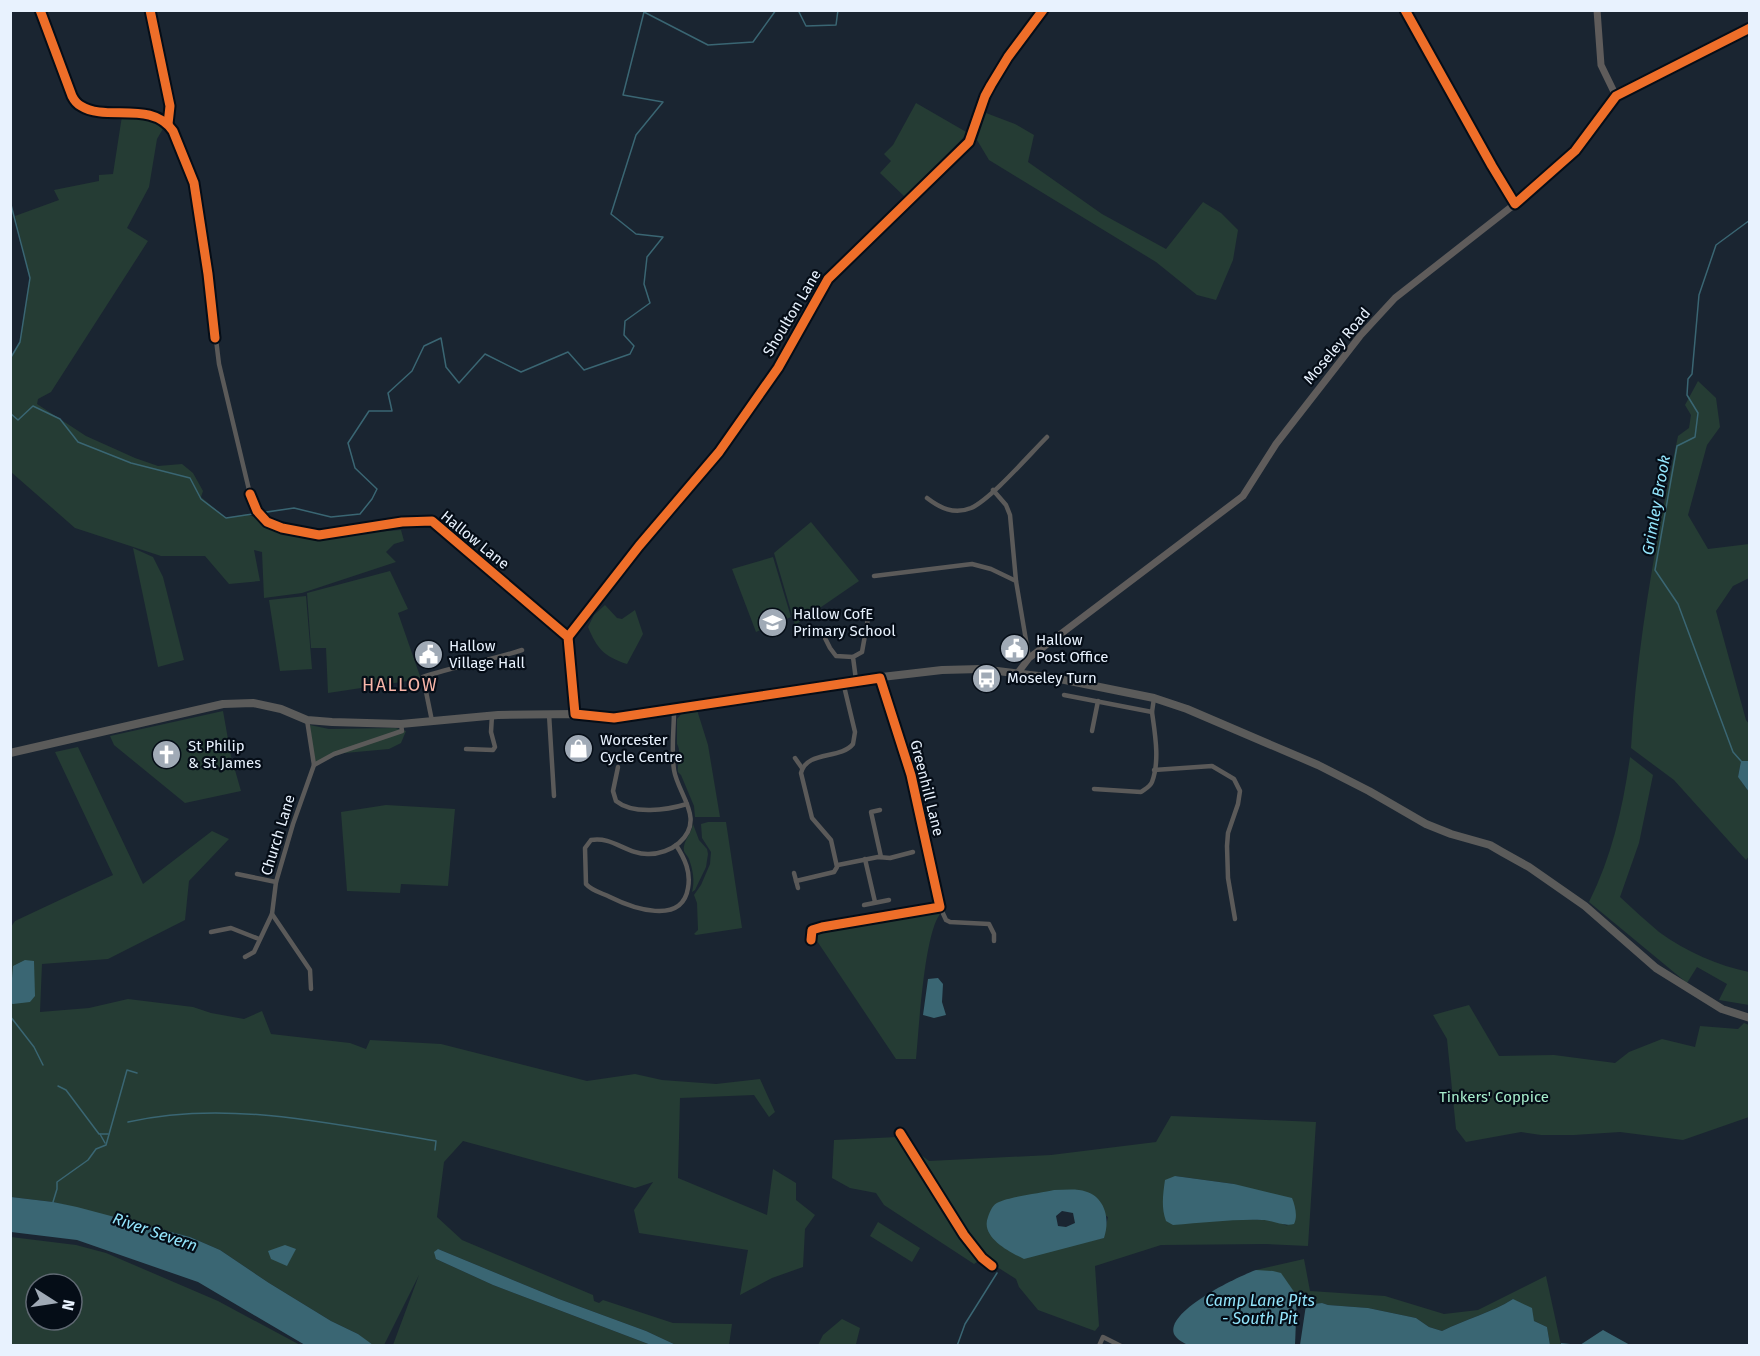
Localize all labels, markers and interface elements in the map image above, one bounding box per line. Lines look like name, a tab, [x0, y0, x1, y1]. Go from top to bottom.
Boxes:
street label: Shoulton Lane	[759, 266, 825, 360]
street label: Moseley Road	[1300, 304, 1374, 388]
water label: Grimley Brook	[1638, 453, 1674, 556]
street label: Hallow Lane	[437, 507, 513, 573]
place label: Hallow CofE Primary School	[793, 605, 896, 640]
school or university icon: Hallow CofE Primary School	[756, 607, 788, 639]
place label: Hallow Post Office	[1036, 631, 1109, 666]
public building icon: Hallow Post Office	[999, 633, 1031, 665]
place label: Hallow Village Hall	[449, 637, 526, 672]
public building icon: Hallow Village Hall	[412, 639, 444, 671]
bus stop icon: Moseley Turn	[970, 662, 1002, 694]
place label: Moseley Turn	[1007, 669, 1097, 687]
district label: HALLOW	[362, 674, 438, 696]
place label: Worcester Cycle Centre	[600, 731, 683, 766]
shop icon: Worcester Cycle Centre	[563, 733, 595, 765]
place label: St Philip & St James	[188, 737, 261, 772]
street label: Greenhill Lane	[906, 738, 948, 838]
church icon: St Philip & St James	[151, 739, 183, 771]
street label: Church Lane	[257, 792, 299, 878]
park label: Tinkers' Coppice	[1439, 1088, 1549, 1106]
water label: River Severn	[110, 1209, 200, 1255]
north arrow	[24, 1272, 84, 1332]
water label: Camp Lane Pits - South Pit	[1205, 1291, 1315, 1328]
text: N	[58, 1298, 79, 1312]

